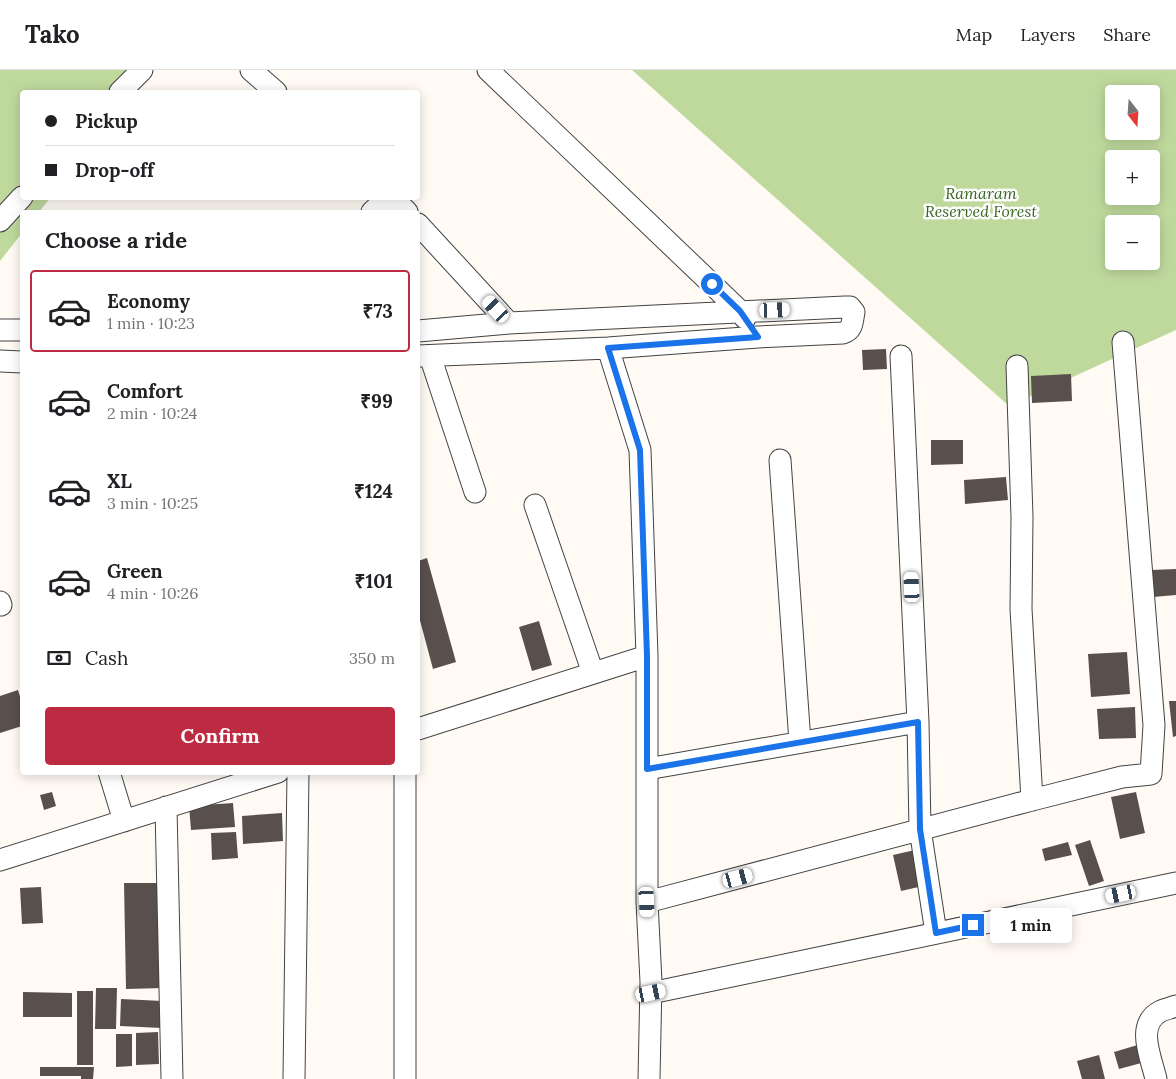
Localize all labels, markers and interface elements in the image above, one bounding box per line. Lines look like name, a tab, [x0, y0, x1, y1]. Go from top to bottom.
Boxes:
text: Tako	[25, 19, 80, 50]
text: Map	[956, 23, 992, 46]
text: Layers	[1020, 23, 1075, 46]
text: Share	[1103, 23, 1151, 46]
north arrow	[1105, 85, 1160, 140]
map controls	[1105, 85, 1160, 270]
text: Pickup	[75, 109, 138, 133]
button: +	[1105, 150, 1160, 205]
text: Drop-off	[75, 158, 154, 182]
park label: Ramaram Reserved Forest	[925, 183, 1037, 221]
button: −	[1105, 215, 1160, 270]
text: Choose a ride	[45, 226, 187, 254]
route start	[701, 273, 723, 295]
icon: car	[47, 289, 92, 334]
text: Economy	[107, 289, 190, 313]
car	[480, 293, 511, 325]
text: ₹73	[363, 299, 393, 323]
car	[759, 302, 790, 318]
text: 1 min · 10:23	[107, 313, 195, 333]
icon: car	[47, 379, 92, 424]
text: Comfort	[107, 379, 183, 403]
text: ₹99	[360, 389, 393, 413]
text: 2 min · 10:24	[107, 403, 197, 423]
icon: car	[47, 469, 92, 514]
text: XL	[107, 469, 132, 493]
text: ₹124	[354, 479, 393, 503]
text: 3 min · 10:25	[107, 493, 198, 513]
icon: car	[47, 559, 92, 604]
text: Green	[107, 559, 163, 583]
text: ₹101	[355, 569, 393, 593]
car	[903, 572, 920, 602]
text: 4 min · 10:26	[107, 583, 198, 603]
icon: cash	[45, 644, 73, 672]
text: Cash	[85, 646, 128, 670]
text: 350 m	[349, 648, 395, 668]
button: Confirm	[45, 707, 395, 765]
car	[721, 867, 754, 889]
car	[1104, 884, 1137, 904]
car	[638, 887, 655, 917]
callout: 1 min	[990, 908, 1073, 942]
route end	[962, 914, 984, 936]
text: 1 min	[1011, 915, 1051, 935]
car	[634, 983, 667, 1003]

